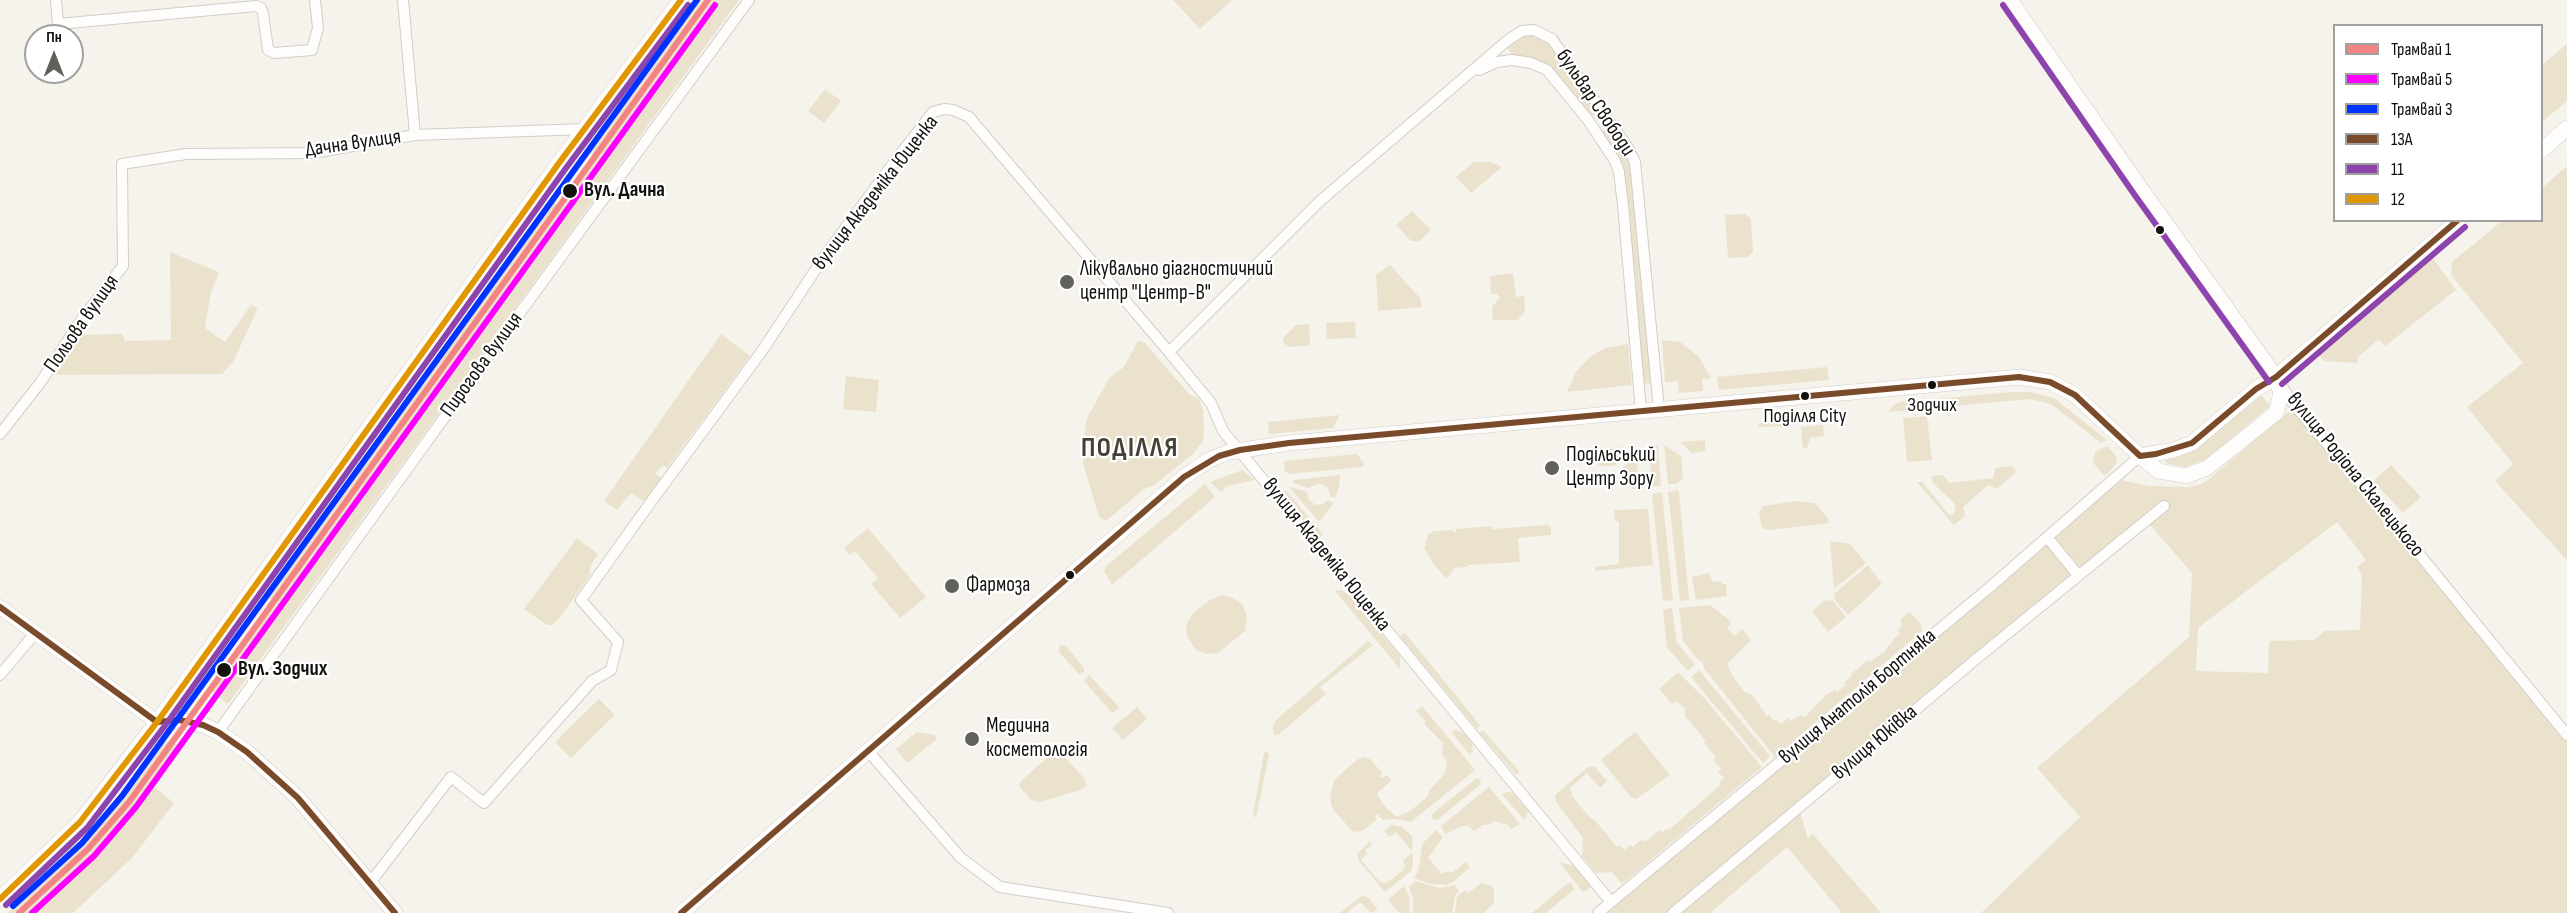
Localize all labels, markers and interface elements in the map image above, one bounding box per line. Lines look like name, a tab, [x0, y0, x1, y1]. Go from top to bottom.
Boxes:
north arrow	[24, 24, 84, 84]
legend	[2333, 24, 2543, 222]
text: Пн	[46, 28, 62, 47]
text: Трамвай 1	[2391, 39, 2451, 60]
street label: бульвар Свободи	[1550, 45, 1640, 161]
text: Трамвай 5	[2391, 69, 2452, 90]
text: Трамвай 3	[2391, 99, 2452, 120]
street label: вулиця Академіка Ющенка	[808, 111, 944, 275]
street label: Дачна вулиця	[303, 125, 403, 163]
text: 13А	[2391, 129, 2413, 150]
text: 11	[2391, 159, 2404, 180]
place label: Вул. Дачна	[584, 178, 665, 204]
marker: Вул. Дачна	[561, 182, 579, 200]
text: 12	[2391, 189, 2405, 210]
unlabelled marker	[2154, 224, 2166, 236]
place label: Лікувально діагностичний центр "Центр-В"	[1080, 257, 1273, 307]
street label: Польова вулиця	[39, 270, 125, 378]
marker: Лікувально діагностичний центр "Центр-В"	[1058, 273, 1076, 291]
street label: Пирогова вулиця	[436, 308, 528, 422]
marker: Зодчих	[1926, 379, 1938, 391]
street label: вулиця Родіона Скалецького	[2281, 388, 2429, 562]
marker: Поділля City	[1799, 390, 1811, 402]
place label: Зодчих	[1907, 394, 1957, 418]
place label: Поділля City	[1763, 405, 1847, 429]
district label: ПОДІЛЛЯ	[1081, 433, 1179, 465]
place label: Подільський Центр Зору	[1566, 443, 1655, 493]
marker: Подільський Центр Зору	[1543, 459, 1561, 477]
street label: вулиця Академіка Ющенка	[1257, 473, 1395, 637]
unlabelled marker	[1064, 569, 1076, 581]
place label: Фармоза	[966, 573, 1030, 599]
marker: Фармоза	[943, 577, 961, 595]
street label: вулиця Анатолія Бортняка	[1774, 624, 1942, 770]
place label: Вул. Зодчих	[238, 657, 327, 683]
marker: Вул. Зодчих	[215, 661, 233, 679]
street label: вулиця Юківка	[1827, 700, 1923, 786]
place label: Медична косметологія	[986, 714, 1088, 764]
marker: Медична косметологія	[963, 730, 981, 748]

